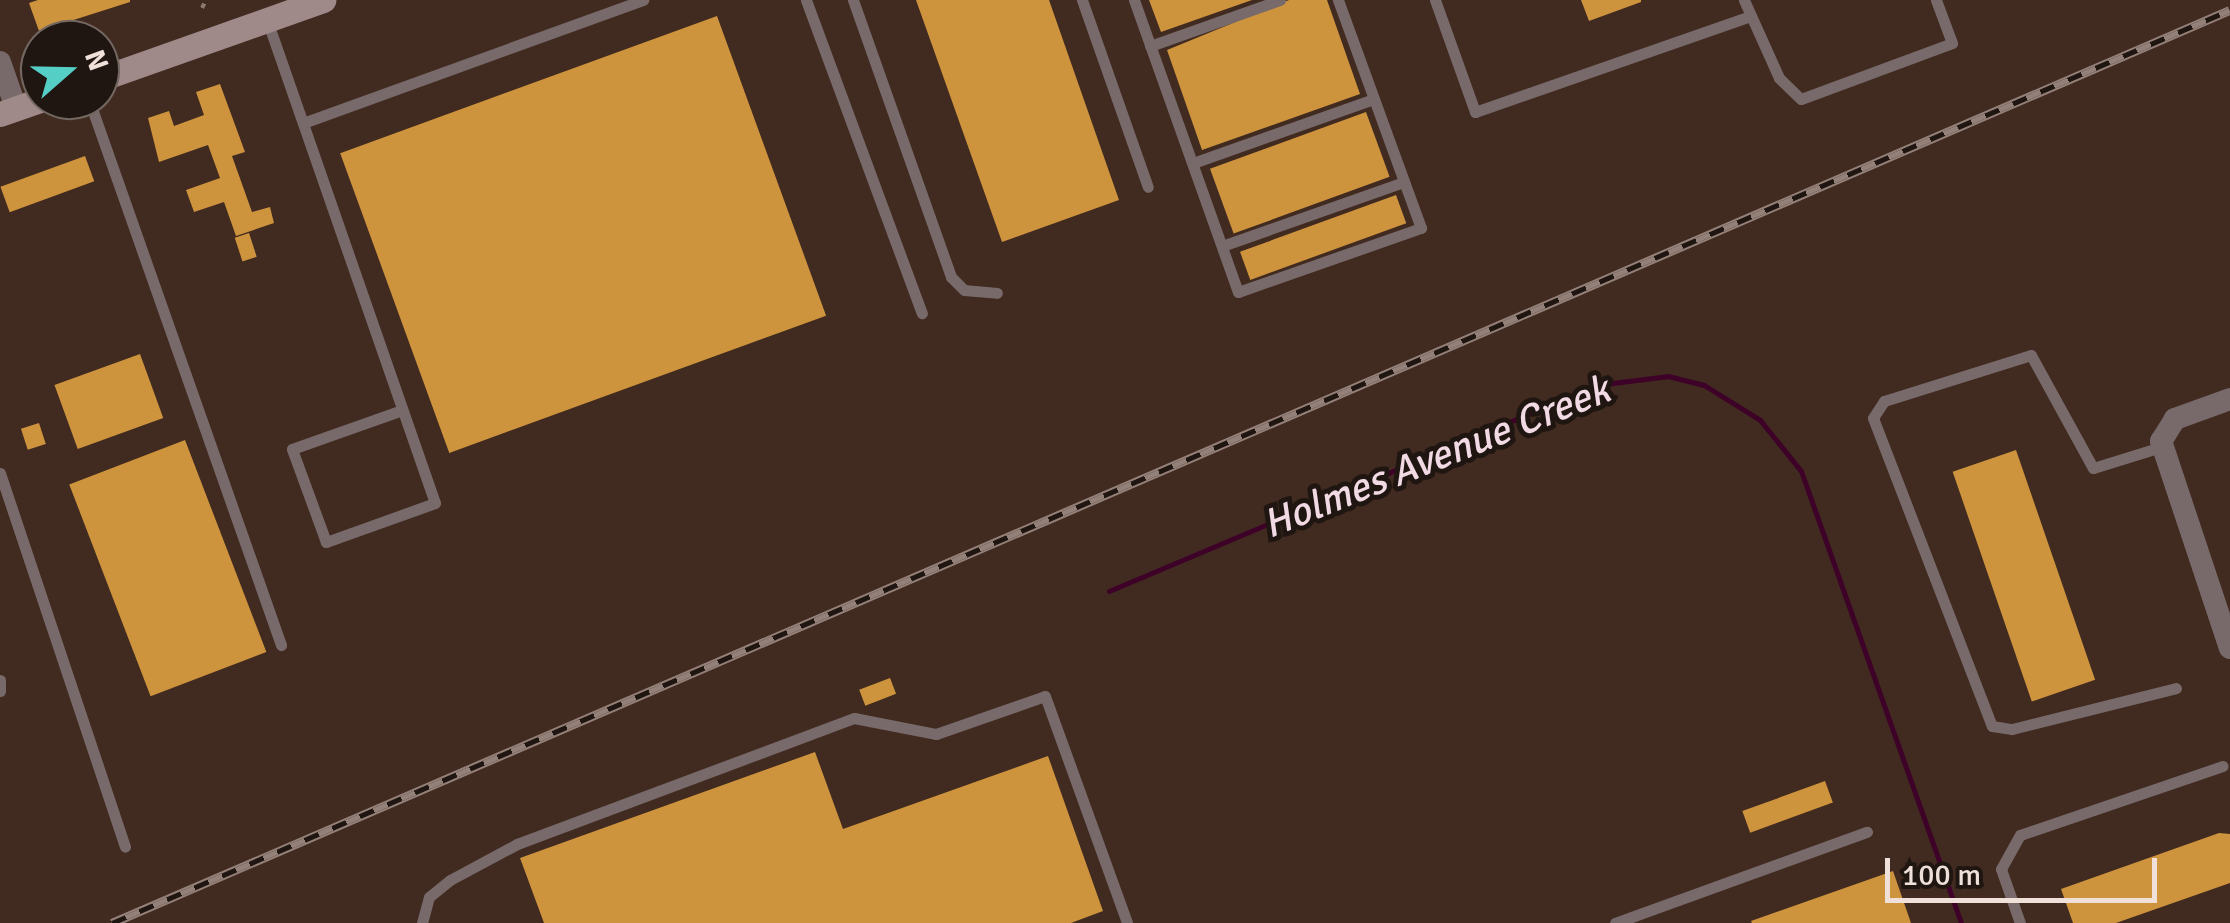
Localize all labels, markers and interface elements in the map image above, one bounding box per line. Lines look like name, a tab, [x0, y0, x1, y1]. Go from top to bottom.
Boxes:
north arrow	[20, 20, 120, 120]
text: N	[77, 45, 116, 75]
water label: Holmes Avenue Creek	[1256, 365, 1616, 549]
scale bar	[1890, 838, 2162, 900]
text: 100 m	[1902, 857, 1981, 894]

